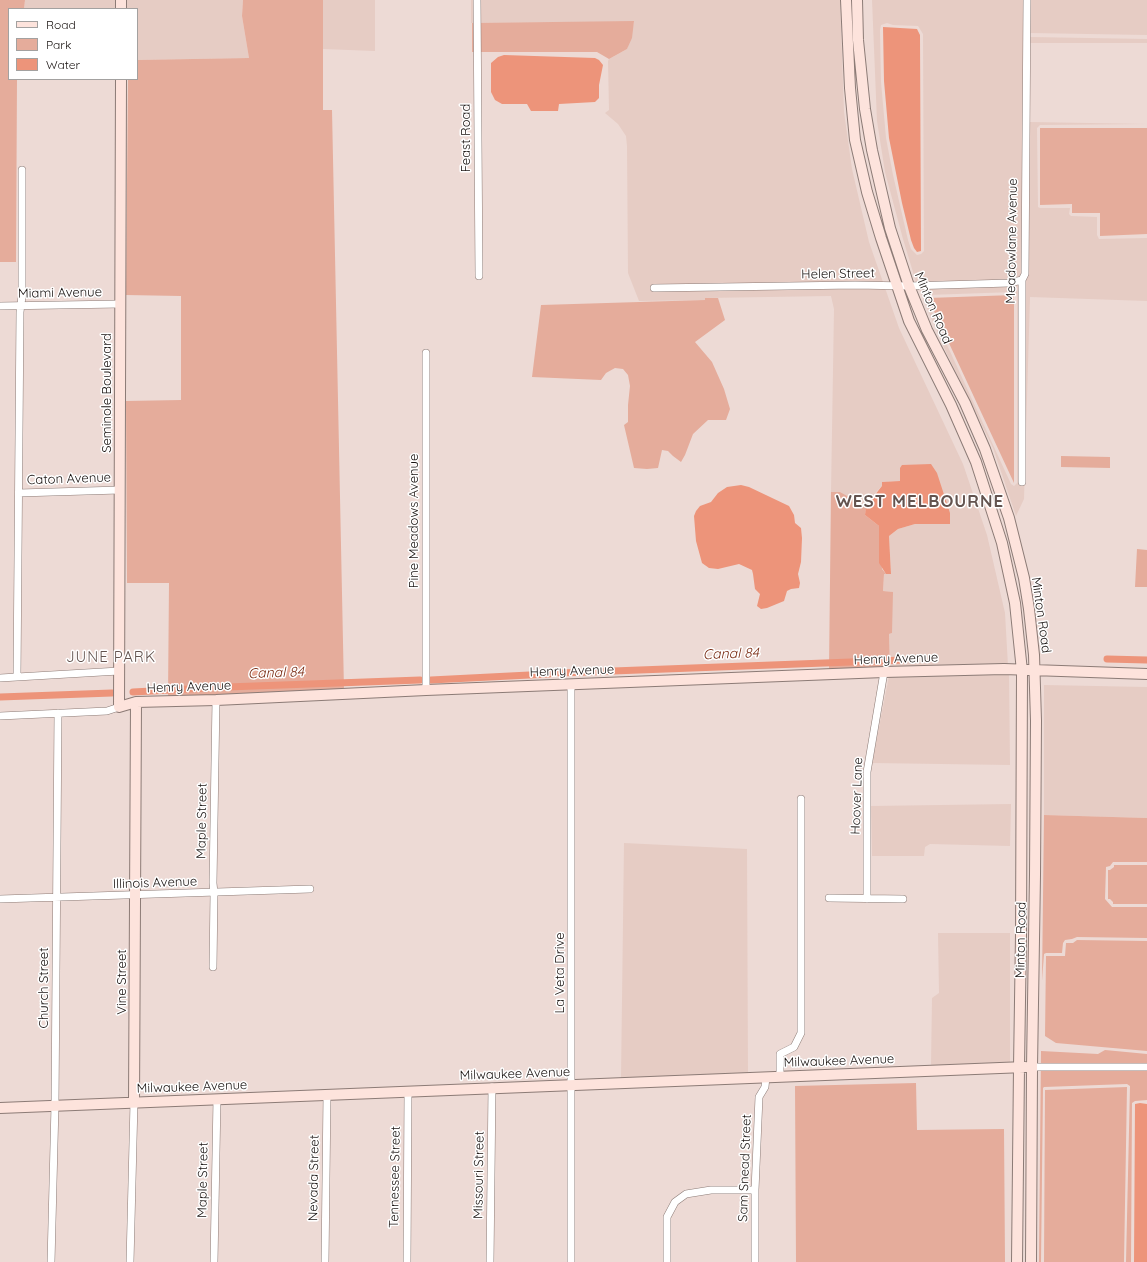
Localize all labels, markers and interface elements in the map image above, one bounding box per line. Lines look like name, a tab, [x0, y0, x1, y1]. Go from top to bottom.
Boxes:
legend	[8, 8, 138, 80]
text: Road	[46, 17, 76, 32]
text: Park	[46, 37, 71, 52]
text: Water	[46, 57, 80, 72]
street label: Feast Road	[458, 104, 474, 172]
street label: Meadowlane Avenue	[1003, 178, 1021, 304]
street label: Helen Street	[801, 266, 875, 282]
street label: Minton Road	[911, 270, 955, 346]
street label: Miami Avenue	[18, 284, 102, 302]
street label: Seminole Boulevard	[99, 333, 115, 453]
street label: Pine Meadows Avenue	[406, 454, 422, 588]
street label: Caton Avenue	[27, 470, 111, 488]
district label: WEST MELBOURNE	[836, 492, 1004, 512]
street label: Minton Road	[1028, 576, 1054, 654]
water label: Canal 84	[703, 645, 759, 663]
district label: JUNE PARK	[66, 648, 156, 666]
street label: Henry Avenue	[853, 650, 939, 668]
street label: Henry Avenue	[529, 662, 615, 680]
water label: Canal 84	[248, 664, 304, 682]
street label: Henry Avenue	[146, 678, 232, 696]
street label: Hoover Lane	[848, 757, 866, 835]
street label: Maple Street	[194, 783, 210, 859]
street label: Illinois Avenue	[113, 874, 197, 892]
street label: Minton Road	[1013, 902, 1029, 978]
street label: La Veta Drive	[552, 932, 568, 1014]
street label: Church Street	[36, 947, 52, 1029]
street label: Vine Street	[114, 949, 130, 1015]
street label: Milwaukee Avenue	[783, 1051, 895, 1071]
street label: Milwaukee Avenue	[459, 1064, 571, 1084]
street label: Milwaukee Avenue	[136, 1077, 248, 1097]
street label: Sam Snead Street	[735, 1114, 755, 1222]
street label: Tennessee Street	[386, 1126, 404, 1228]
street label: Missouri Street	[470, 1131, 488, 1219]
street label: Nevada Street	[305, 1135, 323, 1221]
street label: Maple Street	[195, 1142, 211, 1218]

